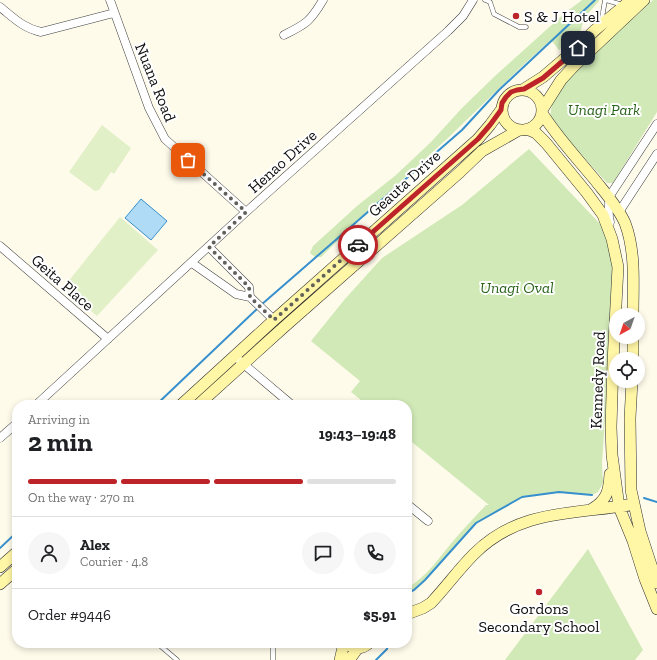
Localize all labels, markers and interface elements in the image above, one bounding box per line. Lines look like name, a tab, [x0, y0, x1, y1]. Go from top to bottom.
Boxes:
place label: S & J Hotel	[524, 7, 600, 26]
marker: S & J Hotel	[511, 11, 521, 21]
pin	[561, 31, 595, 65]
icon: home	[567, 37, 589, 59]
street label: Nuana Road	[131, 40, 180, 124]
park label: Unagi Park	[568, 100, 640, 119]
street label: Henao Drive	[244, 126, 321, 197]
pin	[171, 143, 205, 177]
street label: Geauta Drive	[364, 146, 444, 221]
icon: bag	[177, 149, 199, 171]
courier	[338, 225, 378, 265]
icon: car	[347, 234, 369, 256]
street label: Geita Place	[28, 250, 98, 315]
park label: Unagi Oval	[480, 278, 554, 297]
north arrow	[609, 308, 645, 344]
map controls	[609, 308, 645, 388]
street label: Kennedy Road	[586, 331, 609, 429]
button: locate	[609, 352, 645, 388]
text: Arriving in	[28, 412, 90, 427]
text: 19:43–19:48	[319, 425, 396, 443]
text: 2 min	[28, 426, 93, 458]
text: On the way · 270 m	[28, 490, 134, 505]
button: person	[28, 532, 70, 574]
button: chat	[302, 532, 344, 574]
button: phone	[354, 532, 396, 574]
text: Alex	[80, 536, 110, 554]
text: Courier · 4.8	[80, 554, 148, 569]
marker: Gordons Secondary School	[534, 587, 544, 597]
place label: Gordons Secondary School	[478, 599, 600, 636]
text: Order #9446	[28, 606, 111, 624]
text: $5.91	[363, 606, 396, 624]

